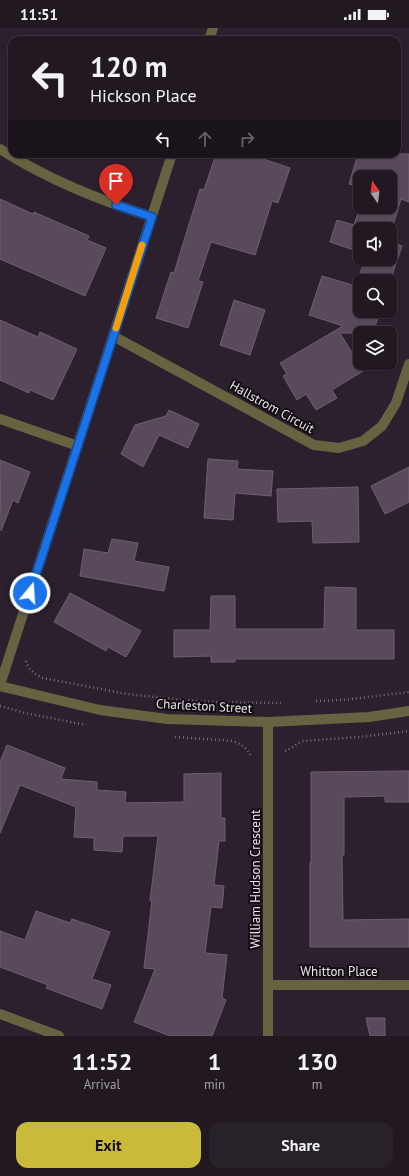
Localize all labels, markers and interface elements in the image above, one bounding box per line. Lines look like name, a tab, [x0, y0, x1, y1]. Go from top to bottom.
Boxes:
text: 11:51	[20, 5, 58, 24]
text: 120 m	[90, 48, 167, 85]
icon: left	[24, 52, 76, 104]
text: Hickson Place	[90, 84, 197, 107]
icon: left	[152, 128, 174, 150]
icon: ahead	[194, 128, 216, 150]
icon: right	[236, 128, 258, 150]
pin	[99, 164, 133, 205]
icon: arrive	[105, 170, 127, 192]
north arrow	[353, 170, 397, 214]
map controls	[353, 170, 397, 370]
button: sound	[353, 222, 397, 266]
button: search	[353, 274, 397, 318]
button: layers	[353, 326, 397, 370]
street label: Hallstrom Circuit	[227, 377, 318, 438]
position arrow	[9, 572, 51, 614]
street label: Charleston Street	[155, 695, 253, 717]
street label: William Hudson Crescent	[247, 809, 264, 948]
street label: Whitton Place	[300, 963, 378, 980]
text: 11:52	[72, 1046, 132, 1077]
text: 1	[208, 1046, 221, 1077]
text: 130	[297, 1046, 337, 1077]
text: Arrival	[84, 1076, 120, 1093]
text: min	[204, 1076, 225, 1093]
text: m	[312, 1076, 322, 1093]
button: Exit	[16, 1122, 201, 1168]
button: Share	[209, 1122, 393, 1168]

